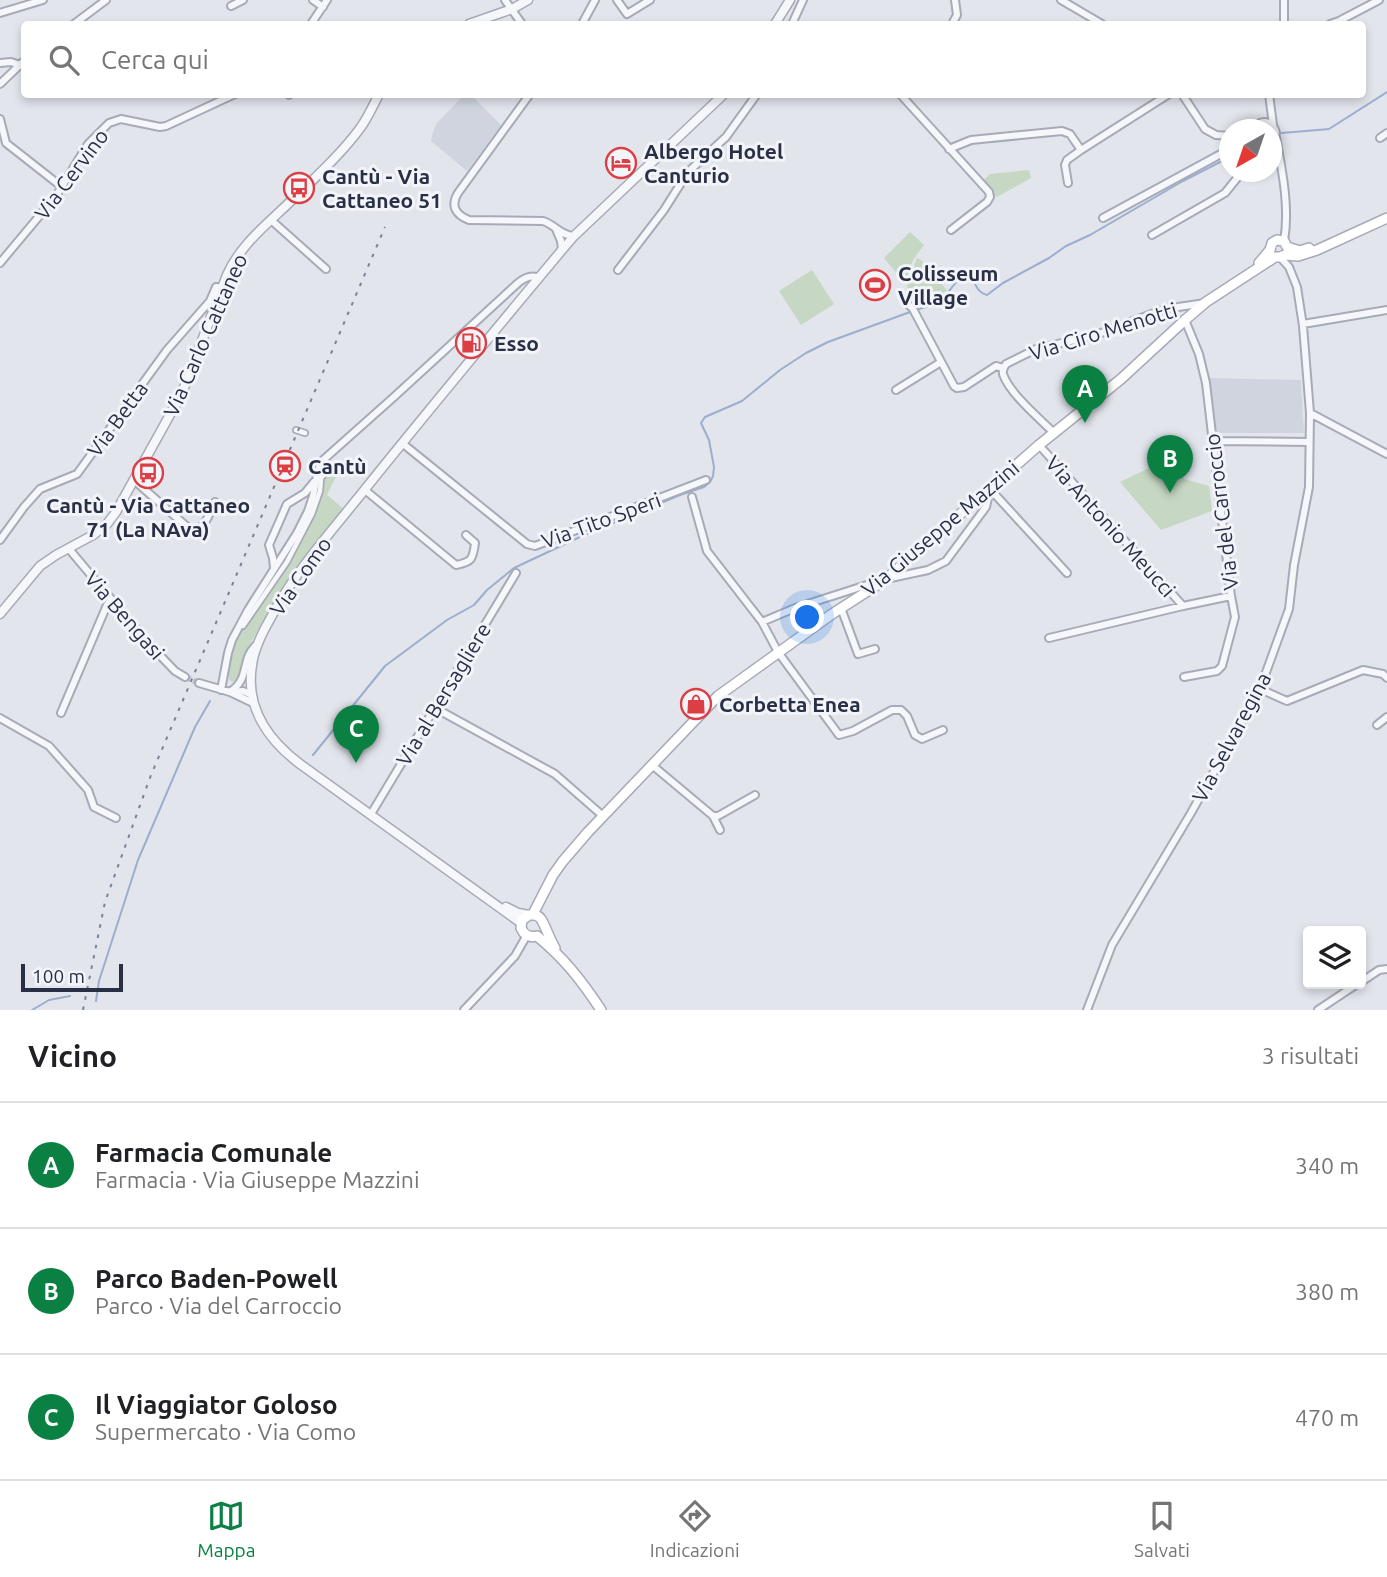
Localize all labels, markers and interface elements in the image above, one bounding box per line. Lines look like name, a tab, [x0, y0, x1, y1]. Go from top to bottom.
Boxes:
search box	[21, 21, 1366, 98]
icon: search	[45, 41, 83, 79]
text: Cerca qui	[101, 45, 209, 74]
north arrow	[1219, 119, 1282, 182]
street label: Via Cervino	[29, 124, 113, 224]
place label: Albergo Hotel Canturio	[644, 139, 783, 187]
hotel icon: Albergo Hotel Canturio	[604, 146, 638, 180]
place label: Cantù - Via Cattaneo 51	[322, 164, 442, 212]
bus stop icon: Cantù - Via Cattaneo 51	[282, 171, 316, 205]
street label: Via Carlo Cattaneo	[158, 250, 252, 420]
place label: Colisseum Village	[898, 261, 998, 309]
sports icon: Colisseum Village	[858, 268, 892, 302]
street label: Via Ciro Menotti	[1026, 297, 1180, 365]
fuel station icon: Esso	[454, 326, 488, 360]
place label: Esso	[494, 331, 539, 355]
pin: A	[1062, 365, 1108, 423]
street label: Via Betta	[82, 377, 152, 461]
street label: Via del Carroccio	[1199, 432, 1243, 592]
pin: B	[1147, 435, 1193, 493]
station icon: Cantù	[268, 449, 302, 483]
street label: Via Antonio Meucci	[1041, 451, 1181, 601]
place label: Cantù	[308, 454, 367, 478]
street label: Via Giuseppe Mazzini	[856, 455, 1024, 601]
bus stop icon: Cantù - Via Cattaneo 71 (La NAva)	[131, 456, 165, 490]
street label: Via Tito Speri	[538, 487, 664, 553]
place label: Cantù - Via Cattaneo 71 (La NAva)	[46, 493, 250, 541]
street label: Via Como	[264, 532, 336, 620]
street label: Via Bengasi	[80, 566, 170, 664]
your location	[790, 600, 824, 634]
street label: Via al Bersagliere	[391, 618, 495, 770]
street label: Via Selvaregina	[1187, 668, 1275, 806]
shop icon: Corbetta Enea	[679, 687, 713, 721]
place label: Corbetta Enea	[719, 692, 861, 716]
pin: C	[333, 705, 379, 763]
map controls	[1303, 926, 1366, 989]
button: layers	[1303, 926, 1366, 989]
scale bar	[21, 961, 122, 993]
text: 100 m	[32, 965, 85, 987]
text: Vicino	[28, 1039, 117, 1073]
text: 3 risultati	[1262, 1043, 1359, 1068]
text: Farmacia Comunale	[95, 1138, 332, 1167]
text: A	[43, 1153, 59, 1178]
text: 340 m	[1295, 1153, 1359, 1178]
text: Farmacia · Via Giuseppe Mazzini	[95, 1167, 420, 1192]
text: Parco Baden-Powell	[95, 1264, 338, 1293]
text: B	[43, 1279, 59, 1304]
text: 380 m	[1295, 1279, 1359, 1304]
text: Parco · Via del Carroccio	[95, 1293, 342, 1318]
text: Il Viaggiator Goloso	[95, 1390, 338, 1419]
text: C	[44, 1405, 58, 1430]
text: 470 m	[1295, 1405, 1359, 1430]
text: Supermercato · Via Como	[95, 1419, 356, 1444]
tab: Mappa	[197, 1497, 255, 1561]
tab: Indicazioni	[650, 1497, 740, 1561]
tab: Salvati	[1134, 1497, 1190, 1561]

